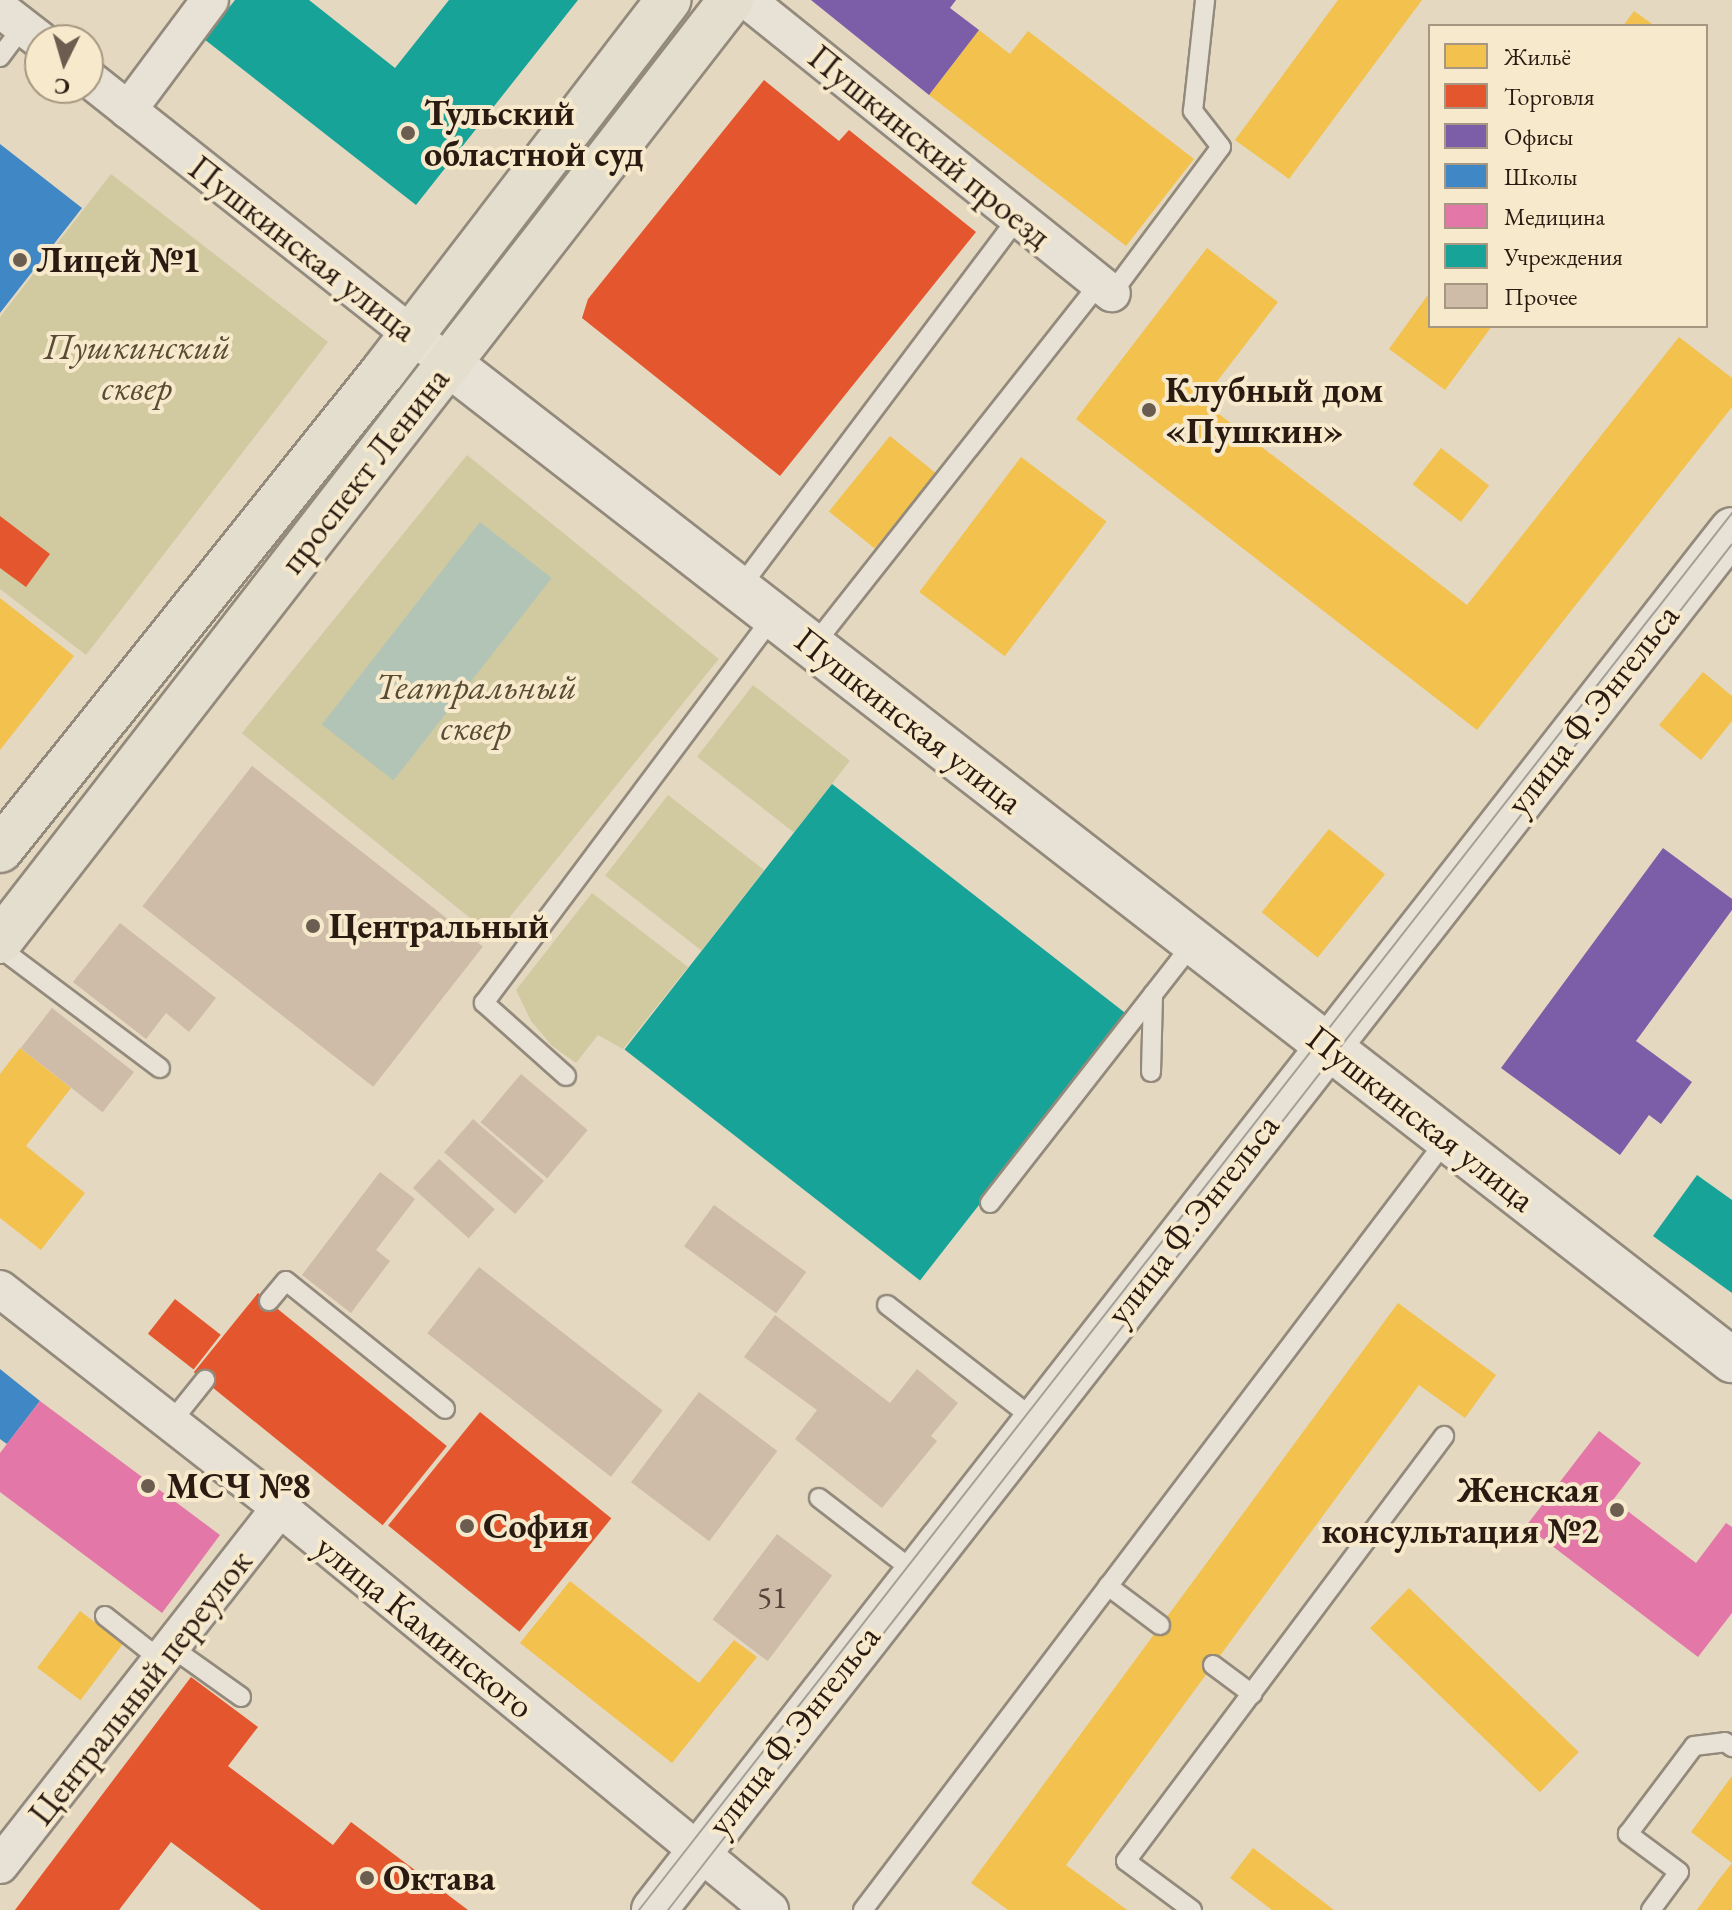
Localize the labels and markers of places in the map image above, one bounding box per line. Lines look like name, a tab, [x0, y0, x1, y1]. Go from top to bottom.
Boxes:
place label: Тульский областной суд	[424, 90, 644, 175]
marker: Тульский областной суд	[399, 124, 417, 142]
place label: Лицей №1	[36, 238, 201, 282]
marker: Лицей №1	[11, 251, 29, 269]
place label: Клубный дом «Пушкин»	[1165, 367, 1383, 452]
marker: Клубный дом «Пушкин»	[1140, 401, 1158, 419]
place label: Центральный	[329, 904, 549, 948]
marker: Центральный	[304, 917, 322, 935]
place label: МСЧ №8	[166, 1464, 311, 1508]
place label: Женская консультация №2	[1321, 1467, 1599, 1552]
marker: МСЧ №8	[137, 1475, 159, 1497]
marker: Женская консультация №2	[1606, 1499, 1628, 1521]
place label: София	[483, 1504, 589, 1548]
marker: София	[458, 1517, 476, 1535]
place label: Октава	[383, 1856, 495, 1900]
marker: Октава	[358, 1869, 376, 1887]

